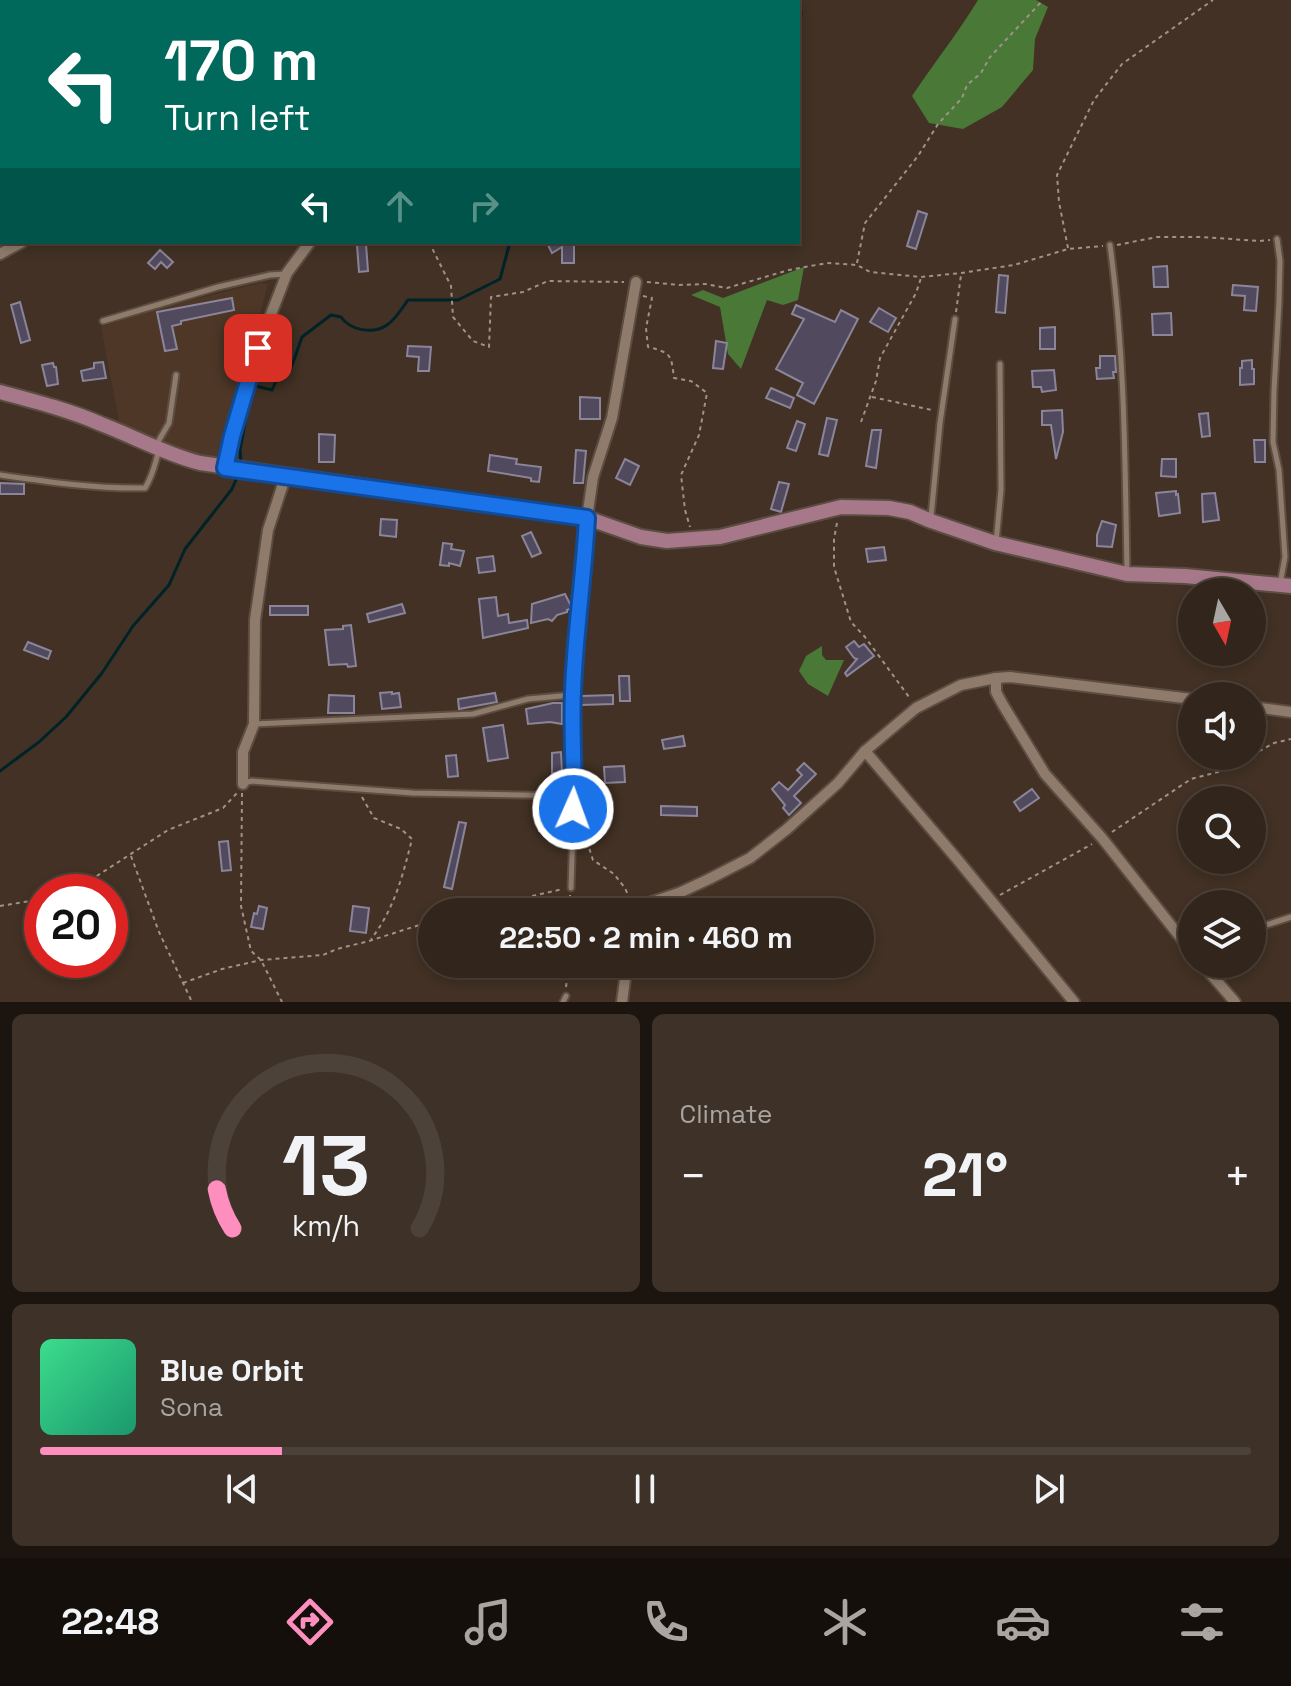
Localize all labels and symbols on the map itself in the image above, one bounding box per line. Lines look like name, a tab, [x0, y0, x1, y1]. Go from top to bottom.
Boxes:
pin	[224, 314, 292, 382]
north arrow	[1178, 578, 1266, 666]
position arrow	[531, 767, 615, 851]
speed limit sign: 20	[24, 874, 128, 978]

